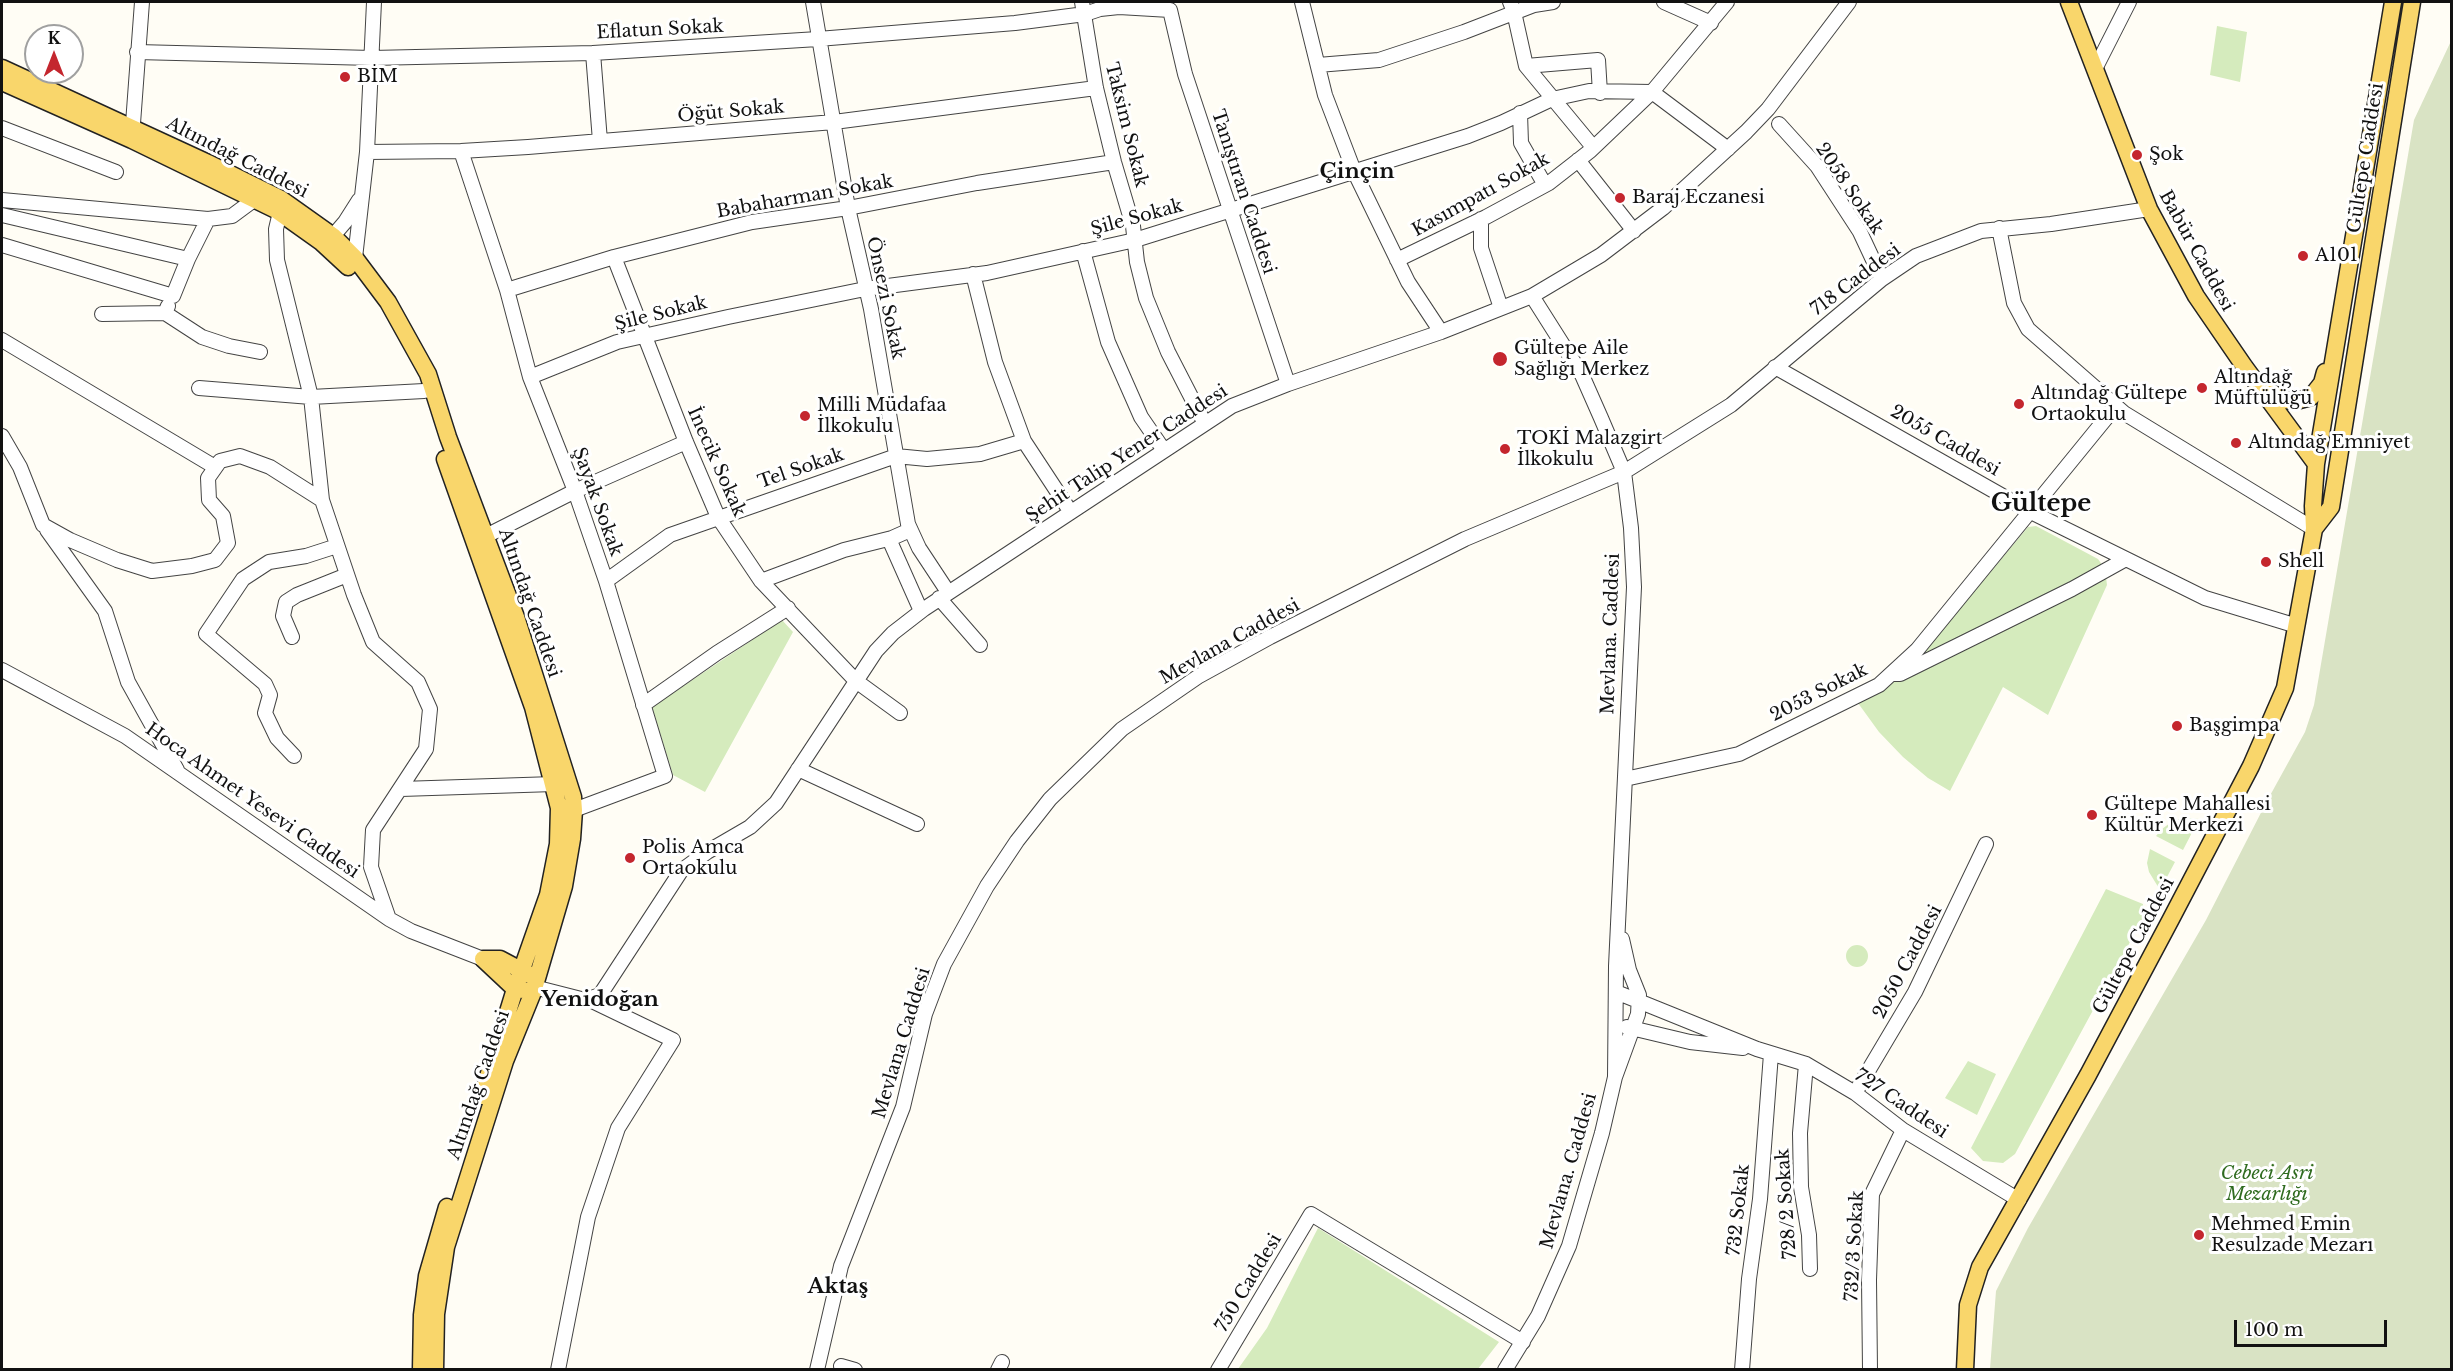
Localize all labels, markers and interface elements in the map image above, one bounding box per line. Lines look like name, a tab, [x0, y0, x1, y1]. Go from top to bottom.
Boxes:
street label: Eflatun Sokak	[596, 16, 724, 44]
north arrow	[24, 24, 84, 84]
text: K	[47, 28, 61, 48]
street label: Taksim Sokak	[1100, 60, 1152, 190]
place label: BİM	[357, 66, 398, 88]
marker: BİM	[338, 70, 352, 84]
street label: Gültepe Caddesi	[2343, 81, 2389, 235]
street label: Öğüt Sokak	[677, 97, 785, 127]
street label: Tanıştıran Caddesi	[1206, 107, 1280, 277]
street label: Altındağ Caddesi	[162, 113, 312, 203]
street label: 2058 Sokak	[1810, 139, 1888, 239]
place label: Şok	[2149, 144, 2183, 166]
street label: Kasımpatı Sokak	[1409, 148, 1553, 242]
marker: Şok	[2130, 148, 2144, 162]
district label: Çinçin	[1320, 159, 1394, 185]
street label: Babaharman Sokak	[715, 171, 895, 223]
place label: Baraj Eczanesi	[1632, 187, 1765, 209]
street label: Babür Caddesi	[2154, 187, 2238, 315]
marker: Baraj Eczanesi	[1613, 191, 1627, 205]
street label: Şile Sokak	[1089, 195, 1185, 241]
street label: Önsezi Sokak	[861, 235, 909, 361]
street label: 718 Caddesi	[1807, 239, 1905, 321]
place label: A101	[2315, 245, 2358, 267]
marker: A101	[2296, 249, 2310, 263]
street label: Şile Sokak	[612, 292, 710, 336]
place label: Gültepe Aile Sağlığı Merkez	[1514, 338, 1649, 380]
marker: Gültepe Aile Sağlığı Merkez	[1491, 350, 1509, 368]
place label: Altındağ Müftülüğü	[2214, 367, 2312, 410]
street label: Şehit Talip Yener Caddesi	[1022, 381, 1232, 527]
marker: Altındağ Müftülüğü	[2195, 381, 2209, 395]
place label: Altındağ Gültepe Ortaokulu	[2031, 383, 2187, 426]
place label: Milli Müdafaa İlkokulu	[817, 395, 947, 438]
marker: Altındağ Gültepe Ortaokulu	[2012, 397, 2026, 411]
street label: 2055 Caddesi	[1886, 401, 2004, 481]
street label: İnecik Sokak	[682, 404, 750, 520]
marker: Milli Müdafaa İlkokulu	[798, 409, 812, 423]
place label: TOKİ Malazgirt İlkokulu	[1517, 428, 1662, 470]
place label: Altındağ Emniyet	[2248, 432, 2410, 454]
marker: Altındağ Emniyet	[2229, 436, 2243, 450]
marker: TOKİ Malazgirt İlkokulu	[1498, 442, 1512, 456]
street label: Tel Sokak	[755, 444, 847, 494]
street label: Şayak Sokak	[567, 445, 627, 559]
district label: Gültepe	[1991, 490, 2091, 518]
street label: Altındağ Caddesi	[493, 526, 565, 680]
place label: Shell	[2278, 551, 2324, 573]
street label: Mevlana. Caddesi	[1597, 553, 1625, 715]
marker: Shell	[2259, 555, 2273, 569]
street label: Mevlana Caddesi	[1156, 595, 1304, 689]
street label: 2053 Sokak	[1767, 659, 1871, 727]
place label: Başgimpa	[2189, 715, 2279, 737]
street label: Hoca Ahmet Yesevi Caddesi	[141, 719, 363, 883]
marker: Başgimpa	[2170, 719, 2184, 733]
place label: Gültepe Mahallesi Kültür Merkezi	[2104, 794, 2271, 836]
marker: Gültepe Mahallesi Kültür Merkezi	[2085, 808, 2099, 822]
place label: Polis Amca Ortaokulu	[642, 837, 744, 880]
marker: Polis Amca Ortaokulu	[623, 851, 637, 865]
street label: Gültepe Caddesi	[2089, 874, 2179, 1018]
street label: 2050 Caddesi	[1869, 902, 1947, 1022]
street label: Mevlana Caddesi	[869, 965, 935, 1121]
district label: Yenidoğan	[541, 987, 659, 1013]
street label: Altındağ Caddesi	[443, 1008, 515, 1162]
street label: 727 Caddesi	[1850, 1065, 1952, 1143]
street label: Mevlana. Caddesi	[1536, 1090, 1602, 1252]
street label: 728/2 Sokak	[1772, 1148, 1802, 1260]
street label: 732 Sokak	[1723, 1163, 1755, 1257]
park label: Cebeci Asri Mezarlığı	[2221, 1163, 2313, 1206]
street label: 732/3 Sokak	[1841, 1190, 1869, 1302]
place label: Mehmed Emin Resulzade Mezarı	[2211, 1214, 2373, 1256]
marker: Mehmed Emin Resulzade Mezarı	[2192, 1228, 2206, 1242]
street label: 750 Caddesi	[1211, 1230, 1287, 1336]
district label: Aktaş	[808, 1274, 868, 1300]
scale bar	[2237, 1308, 2390, 1346]
text: 100 m	[2245, 1319, 2303, 1341]

